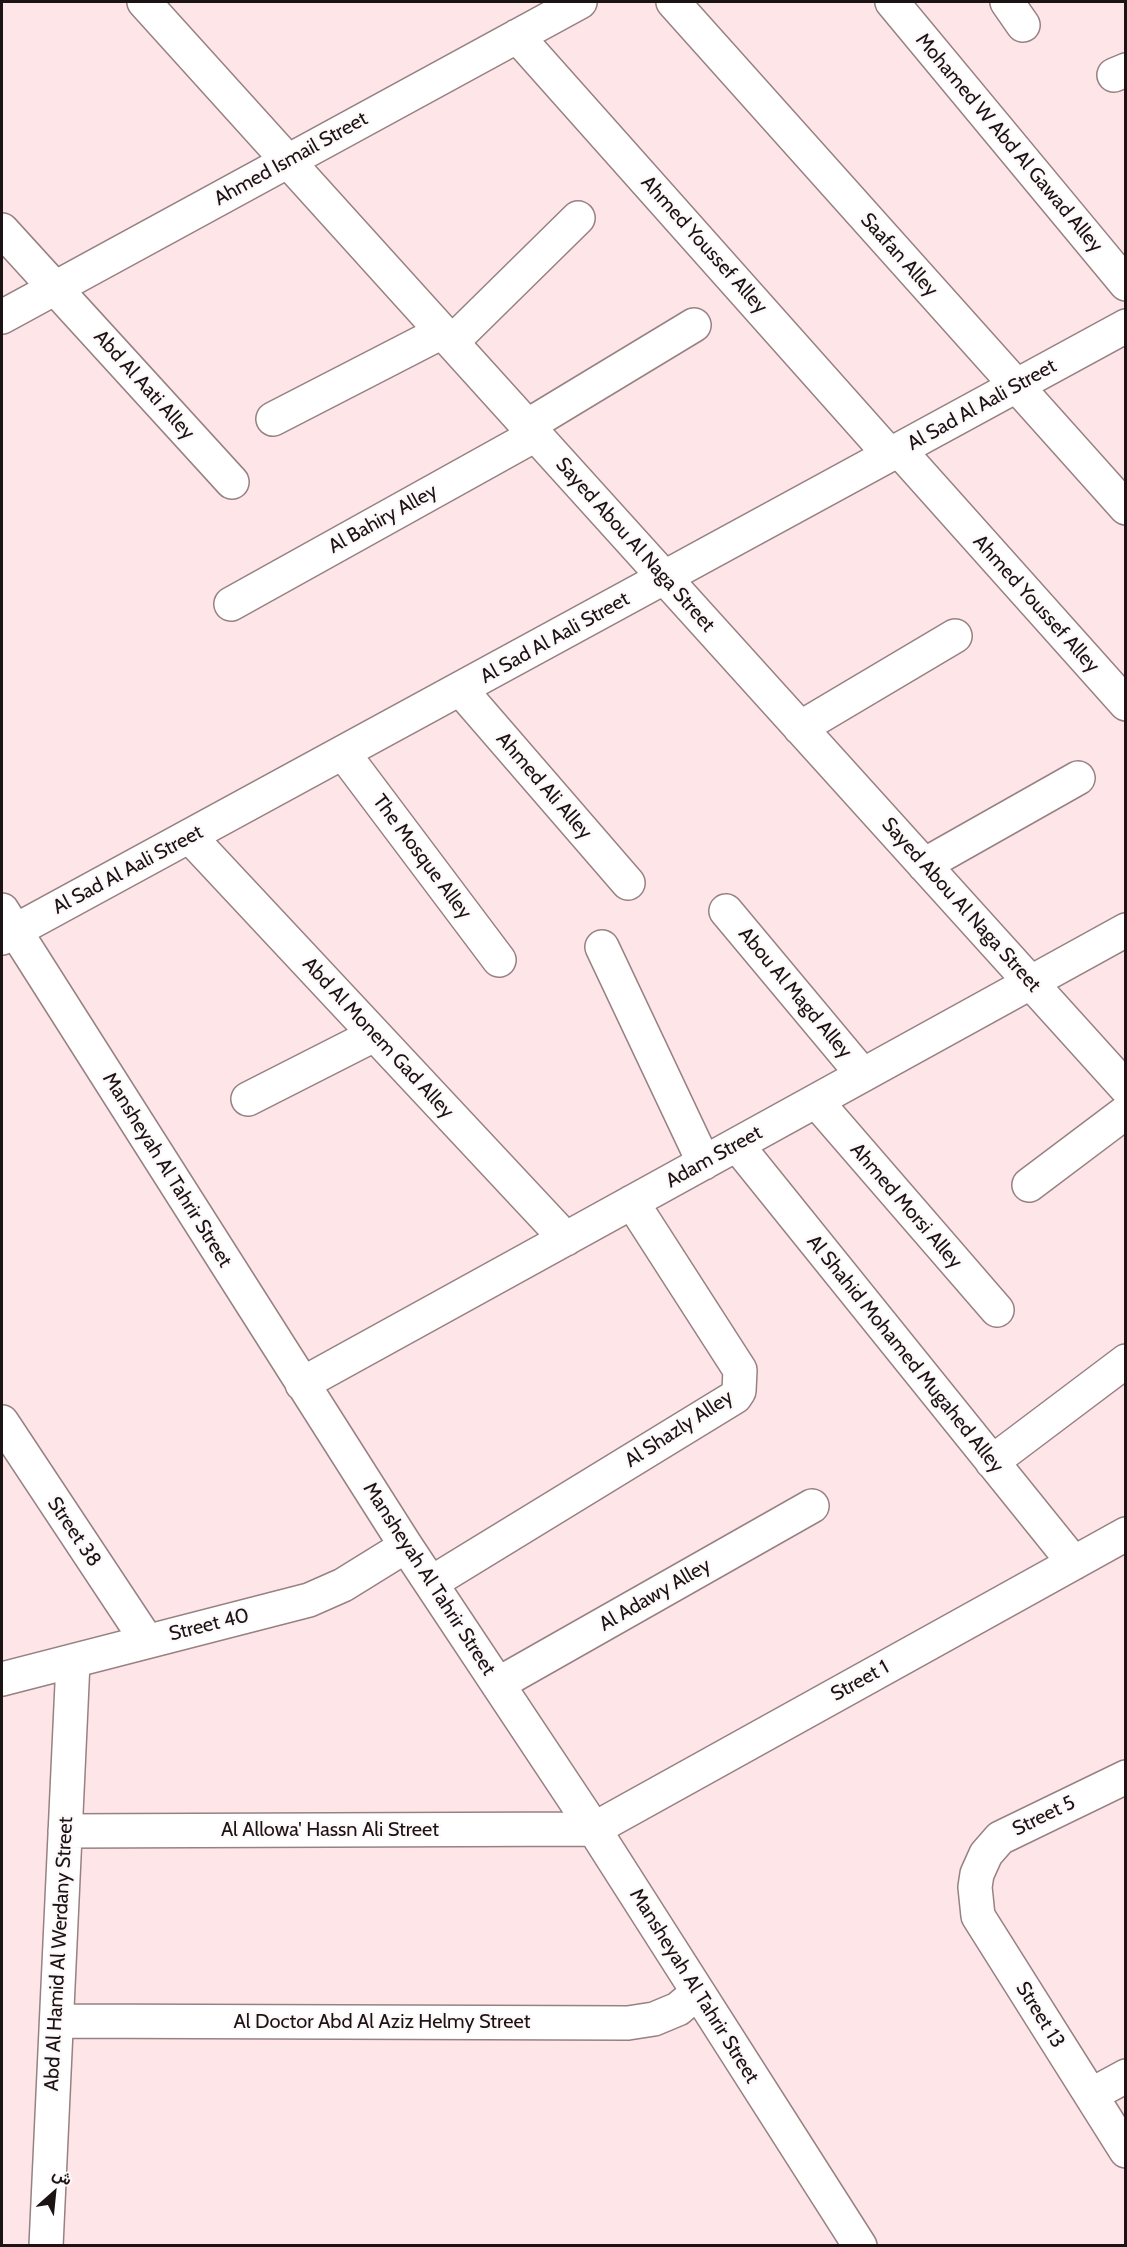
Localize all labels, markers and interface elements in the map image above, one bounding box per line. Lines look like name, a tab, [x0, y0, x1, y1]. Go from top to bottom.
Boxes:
street label: Mohamed W Abd Al Gawad Alley	[910, 28, 1108, 258]
street label: Ahmed Ismail Street	[210, 107, 372, 211]
street label: Ahmed Youssef Alley	[636, 171, 772, 319]
street label: Saafan Alley	[855, 208, 943, 302]
street label: Abd Al Aati Alley	[88, 325, 200, 445]
street label: Al Sad Al Aali Street	[903, 354, 1061, 456]
street label: Sayed Abou Al Naga Street	[550, 453, 720, 637]
street label: Al Bahiry Alley	[324, 479, 442, 559]
street label: Ahmed Youssef Alley	[968, 530, 1104, 678]
street label: Al Sad Al Aali Street	[476, 587, 634, 689]
street label: Ahmed Ali Alley	[491, 728, 597, 844]
street label: The Mosque Alley	[367, 790, 477, 924]
street label: Sayed Abou Al Naga Street	[876, 813, 1046, 997]
street label: Al Sad Al Aali Street	[49, 820, 207, 920]
street label: Abou Al Magd Alley	[733, 923, 857, 1063]
street label: Abd Al Monem Gad Alley	[297, 953, 459, 1123]
street label: Mansheyah Al Tahrir Street	[97, 1068, 237, 1272]
street label: Adam Street	[662, 1121, 766, 1193]
street label: Ahmed Morsi Alley	[845, 1138, 967, 1274]
street label: Al Shahid Mohamed Mugahed Alley	[801, 1230, 1009, 1478]
street label: Al Shazly Alley	[621, 1385, 737, 1473]
street label: Mansheyah Al Tahrir Street	[358, 1478, 500, 1680]
street label: Street 38	[42, 1493, 106, 1571]
street label: Al Adawy Alley	[595, 1553, 715, 1637]
street label: Street 40	[167, 1604, 251, 1646]
street label: Street 1	[827, 1655, 893, 1707]
street label: Street 5	[1009, 1791, 1079, 1841]
street label: Abd Al Hamid Al Werdany Street	[40, 1816, 78, 2092]
street label: Al Allowa' Hassn Ali Street	[221, 1818, 439, 1842]
street label: Mansheyah Al Tahrir Street	[624, 1884, 764, 2088]
street label: Street 13	[1010, 1978, 1070, 2052]
street label: Al Doctor Abd Al Aziz Helmy Street	[234, 2010, 530, 2034]
north arrow	[24, 2163, 84, 2223]
text: ش	[50, 2164, 75, 2189]

